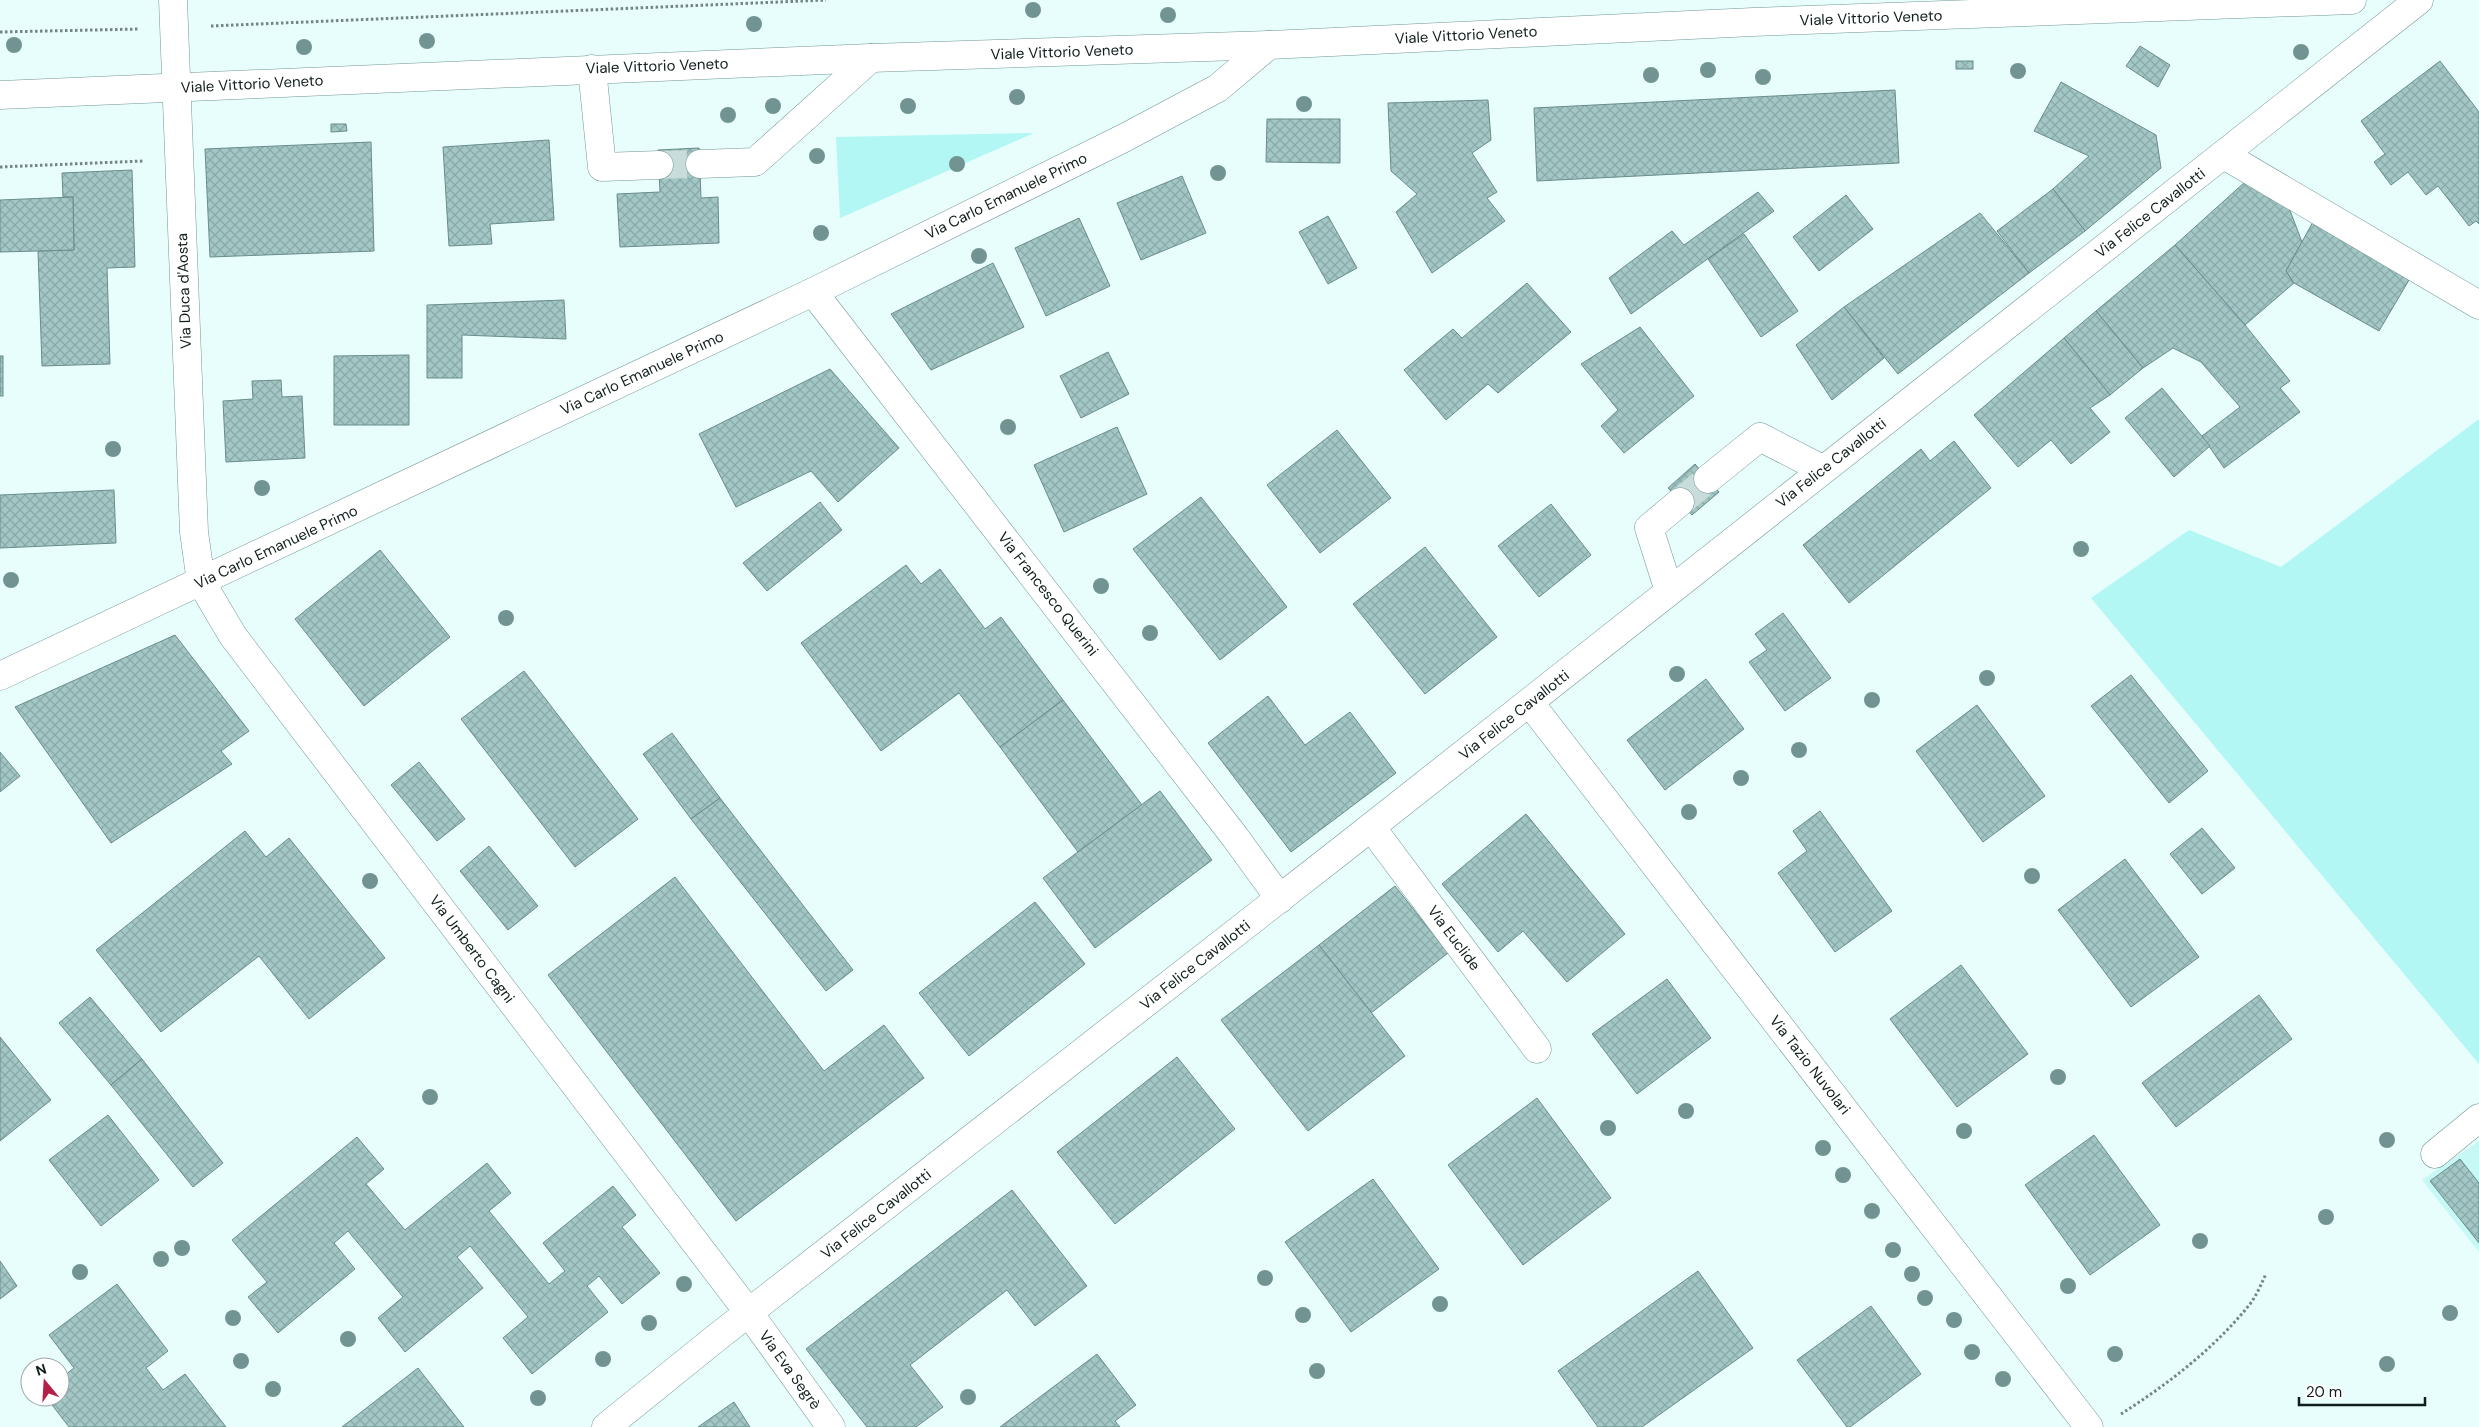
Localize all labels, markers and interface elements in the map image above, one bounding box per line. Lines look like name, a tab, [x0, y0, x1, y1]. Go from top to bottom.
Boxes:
street label: Viale Vittorio Veneto	[1799, 6, 1943, 30]
street label: Viale Vittorio Veneto	[1394, 21, 1538, 49]
street label: Viale Vittorio Veneto	[990, 40, 1134, 64]
street label: Viale Vittorio Veneto	[585, 54, 729, 78]
street label: Viale Vittorio Veneto	[180, 70, 324, 98]
street label: Via Carlo Emanuele Primo	[922, 148, 1091, 244]
street label: Via Felice Cavallotti	[2091, 164, 2209, 262]
street label: Via Duca d'Aosta	[172, 233, 196, 349]
street label: Via Carlo Emanuele Primo	[557, 326, 727, 420]
street label: Via Felice Cavallotti	[1772, 414, 1890, 512]
street label: Via Carlo Emanuele Primo	[191, 500, 361, 594]
street label: Via Francesco Querini	[993, 528, 1103, 660]
street label: Via Felice Cavallotti	[1455, 666, 1573, 764]
street label: Via Umberto Cagni	[425, 891, 519, 1007]
street label: Via Euclide	[1423, 902, 1485, 974]
street label: Via Felice Cavallotti	[1136, 916, 1254, 1014]
street label: Via Tazio Nuvolari	[1765, 1011, 1855, 1119]
street label: Via Felice Cavallotti	[817, 1165, 935, 1263]
street label: Via Eva Segrè	[754, 1326, 826, 1414]
north arrow	[20, 1357, 70, 1407]
text: N	[33, 1359, 49, 1380]
scale bar	[2299, 1374, 2425, 1406]
text: 20 m	[2306, 1382, 2342, 1402]

